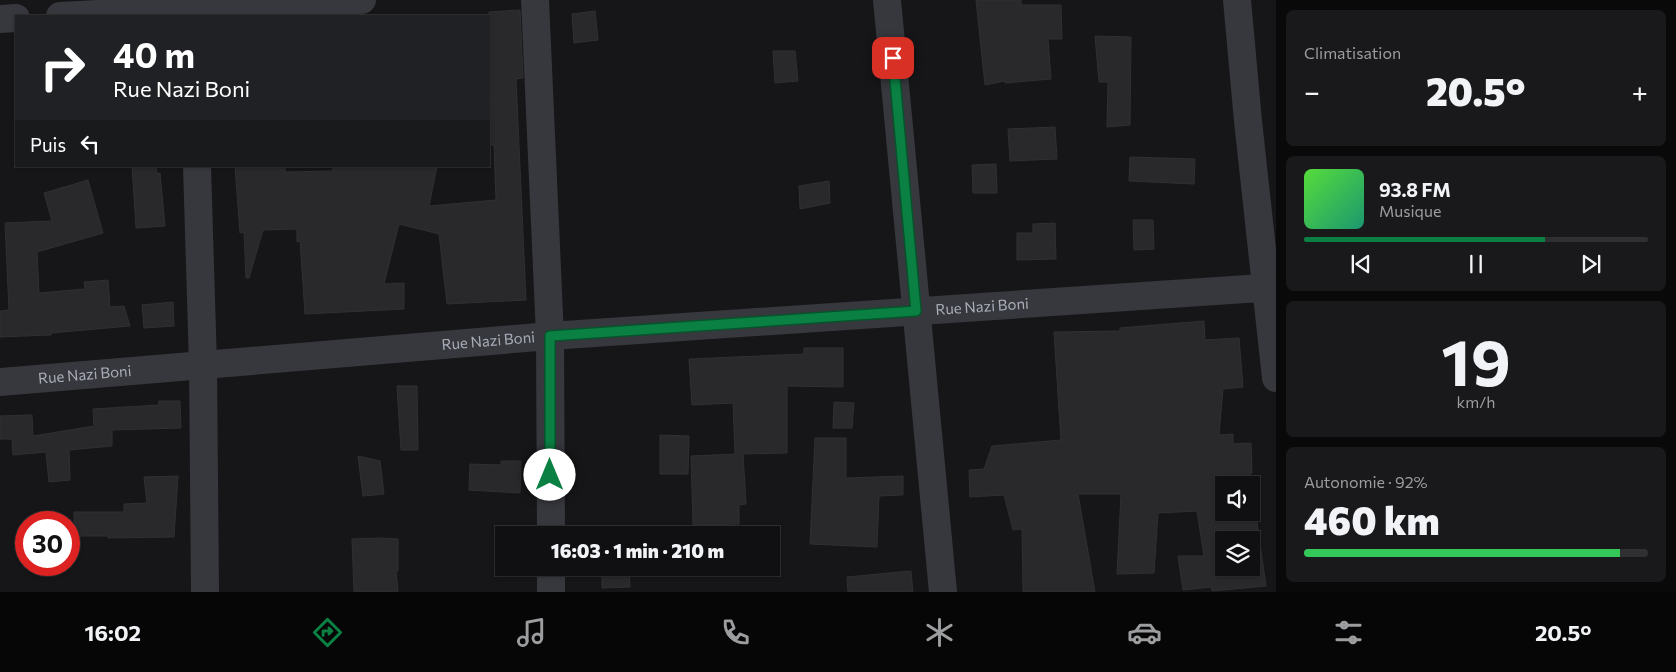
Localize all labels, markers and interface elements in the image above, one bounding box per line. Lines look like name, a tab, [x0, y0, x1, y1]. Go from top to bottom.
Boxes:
text: 40 m	[113, 32, 195, 75]
icon: right	[30, 35, 95, 100]
pin	[872, 37, 914, 79]
text: Climatisation	[1304, 43, 1401, 62]
icon: arrive	[879, 44, 907, 72]
text: 20.5°	[1426, 67, 1526, 114]
text: −	[1304, 74, 1320, 108]
text: +	[1632, 74, 1648, 108]
text: Rue Nazi Boni	[113, 75, 250, 102]
icon: left	[76, 130, 104, 158]
text: Puis	[30, 133, 66, 156]
text: 93.8 FM	[1379, 178, 1451, 201]
text: Musique	[1379, 201, 1441, 220]
icon: previous	[1347, 250, 1375, 278]
icon: pause	[1462, 250, 1490, 278]
icon: next	[1577, 250, 1605, 278]
street label: Rue Nazi Boni	[935, 294, 1029, 318]
text: 19	[1441, 320, 1511, 399]
street label: Rue Nazi Boni	[441, 327, 536, 353]
street label: Rue Nazi Boni	[37, 361, 132, 387]
text: km/h	[1457, 392, 1495, 411]
position arrow	[523, 448, 575, 500]
text: Autonomie · 92%	[1304, 472, 1428, 491]
map controls	[1215, 476, 1260, 576]
button: sound	[1215, 476, 1260, 521]
text: 460 km	[1304, 496, 1440, 543]
speed limit sign: 30	[15, 511, 80, 576]
button: layers	[1215, 531, 1260, 576]
text: 16:03 · 1 min · 210 m	[551, 539, 724, 562]
icon: directions	[310, 615, 345, 650]
icon: music	[514, 615, 549, 650]
icon: phone	[718, 615, 753, 650]
icon: climate	[922, 615, 957, 650]
icon: car	[1127, 615, 1162, 650]
icon: filters	[1331, 615, 1366, 650]
text: 16:02	[85, 619, 141, 646]
text: 20.5°	[1535, 619, 1591, 646]

